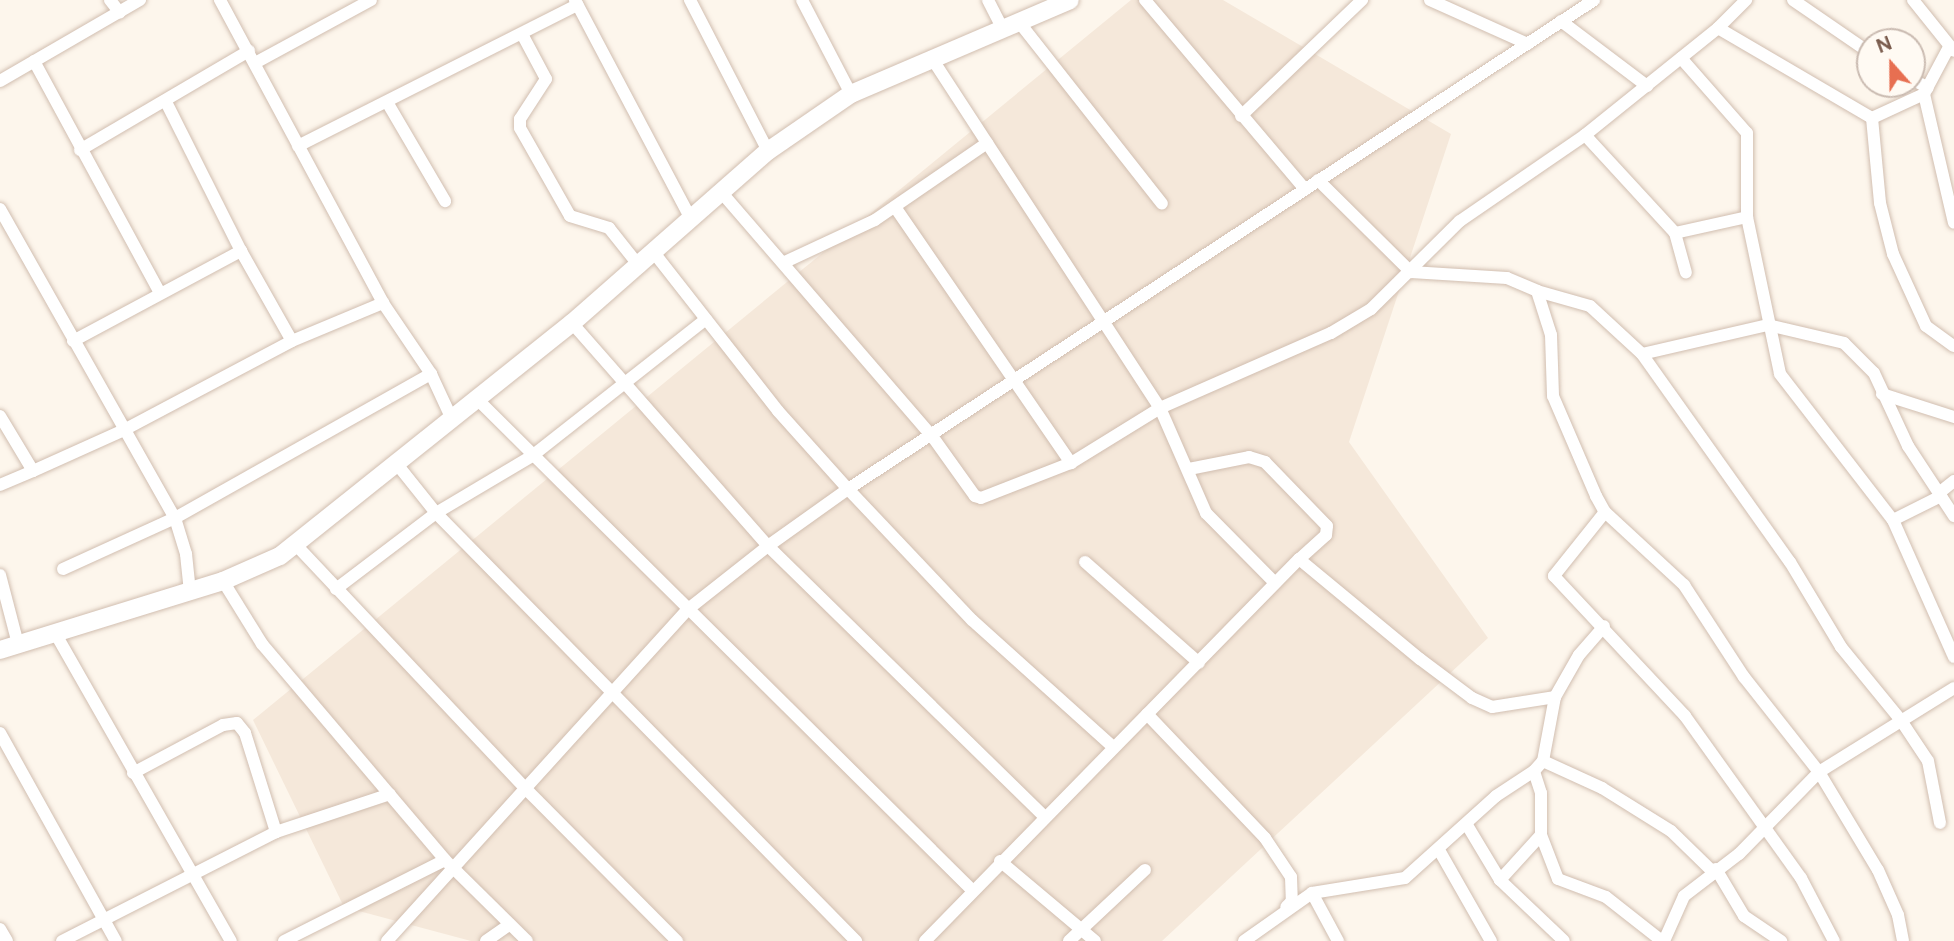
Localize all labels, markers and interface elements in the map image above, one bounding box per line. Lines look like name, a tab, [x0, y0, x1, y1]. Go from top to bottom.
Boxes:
north arrow	[1856, 28, 1926, 98]
text: N	[1873, 31, 1895, 58]

